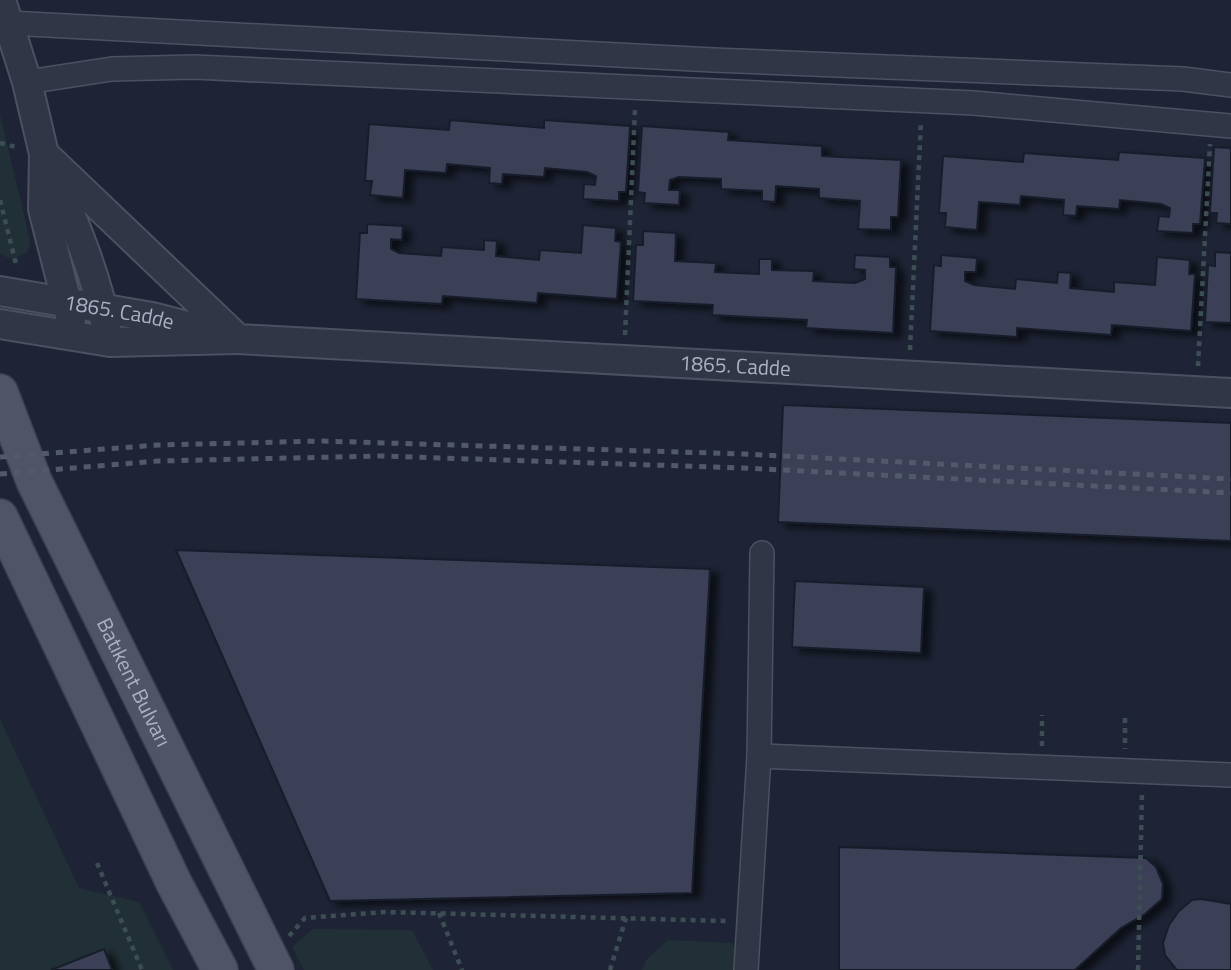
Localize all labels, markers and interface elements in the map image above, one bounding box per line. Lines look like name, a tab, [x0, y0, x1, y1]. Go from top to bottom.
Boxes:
street label: 1865. Cadde	[62, 285, 178, 337]
street label: 1865. Cadde	[679, 346, 792, 384]
street label: Batıkent Bulvarı	[89, 612, 180, 752]

